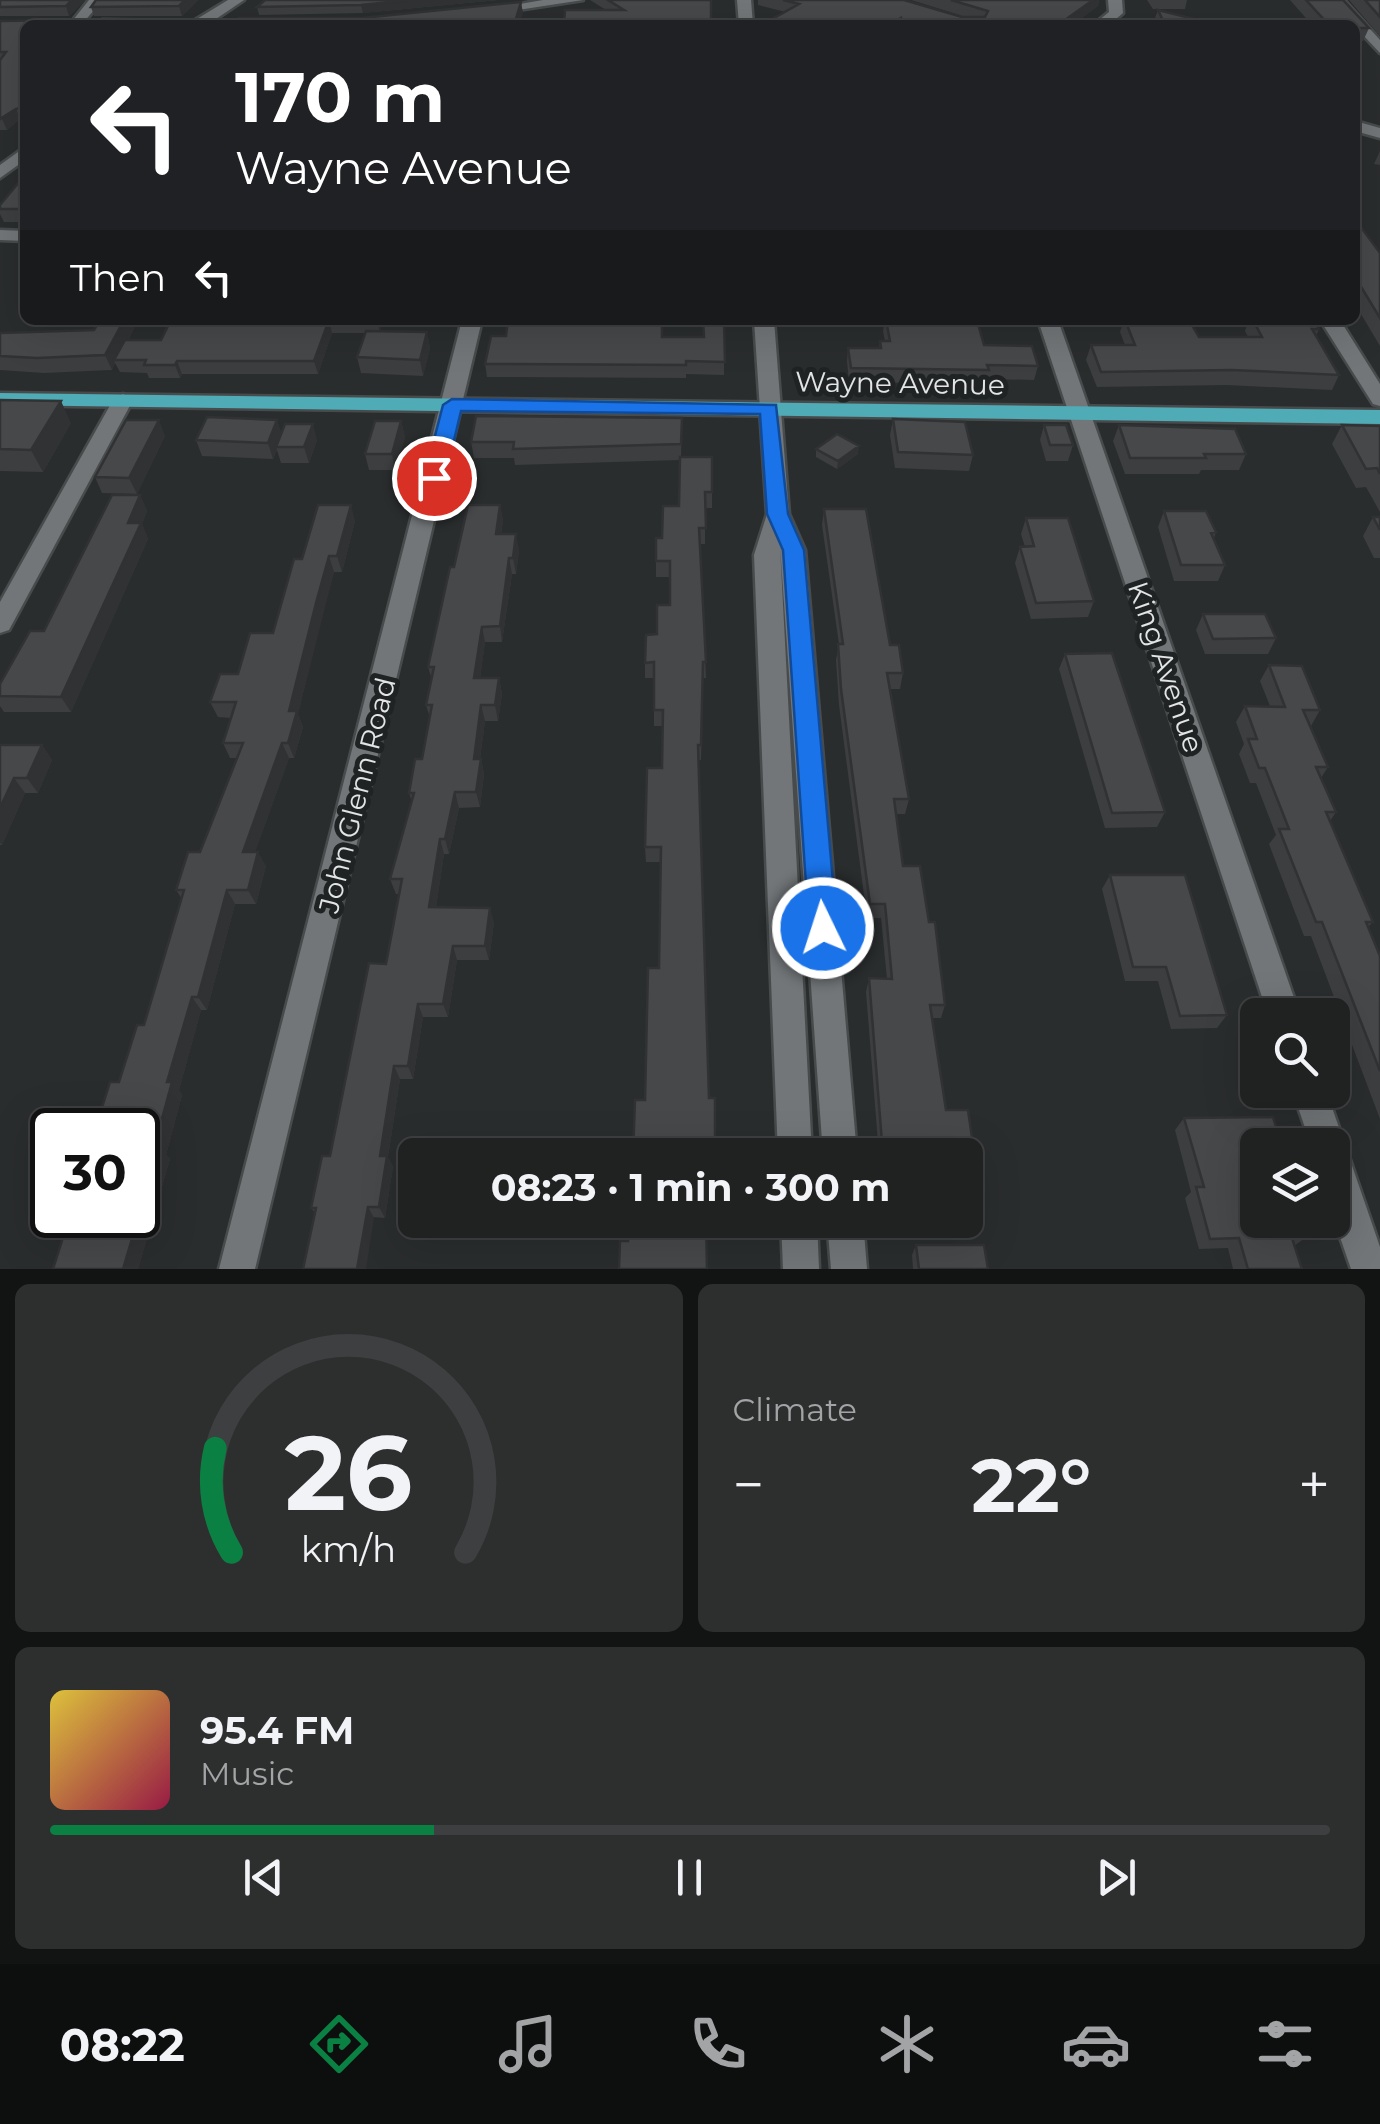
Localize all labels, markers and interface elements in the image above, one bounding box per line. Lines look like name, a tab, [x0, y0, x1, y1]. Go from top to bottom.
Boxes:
text: 170 m	[235, 54, 445, 140]
icon: left	[70, 60, 200, 190]
text: Wayne Avenue	[235, 140, 572, 195]
icon: left	[186, 250, 241, 305]
text: Then	[70, 254, 166, 301]
street label: Wayne Avenue	[795, 364, 1005, 402]
pin	[392, 436, 477, 521]
icon: arrive	[407, 451, 462, 506]
street label: King Avenue	[1121, 577, 1211, 757]
street label: John Glenn Road	[311, 674, 403, 917]
position arrow	[771, 876, 875, 980]
map controls	[1240, 998, 1350, 1238]
button: search	[1240, 998, 1350, 1108]
speed limit sign: 30	[30, 1108, 160, 1238]
button: layers	[1240, 1128, 1350, 1238]
text: 08:23 · 1 min · 300 m	[491, 1164, 890, 1211]
text: Climate	[733, 1390, 857, 1429]
text: 26	[285, 1409, 413, 1536]
text: 22°	[971, 1439, 1091, 1531]
text: −	[733, 1451, 764, 1518]
text: +	[1298, 1451, 1330, 1518]
text: km/h	[301, 1527, 396, 1571]
text: 95.4 FM	[200, 1707, 354, 1754]
text: Music	[200, 1754, 294, 1793]
icon: previous	[236, 1850, 291, 1905]
icon: pause	[662, 1850, 717, 1905]
icon: next	[1089, 1850, 1144, 1905]
icon: directions	[304, 2009, 374, 2079]
icon: music	[493, 2009, 563, 2079]
icon: phone	[683, 2009, 753, 2079]
icon: climate	[872, 2009, 942, 2079]
icon: car	[1061, 2009, 1131, 2079]
icon: filters	[1250, 2009, 1320, 2079]
text: 08:22	[60, 2017, 185, 2072]

